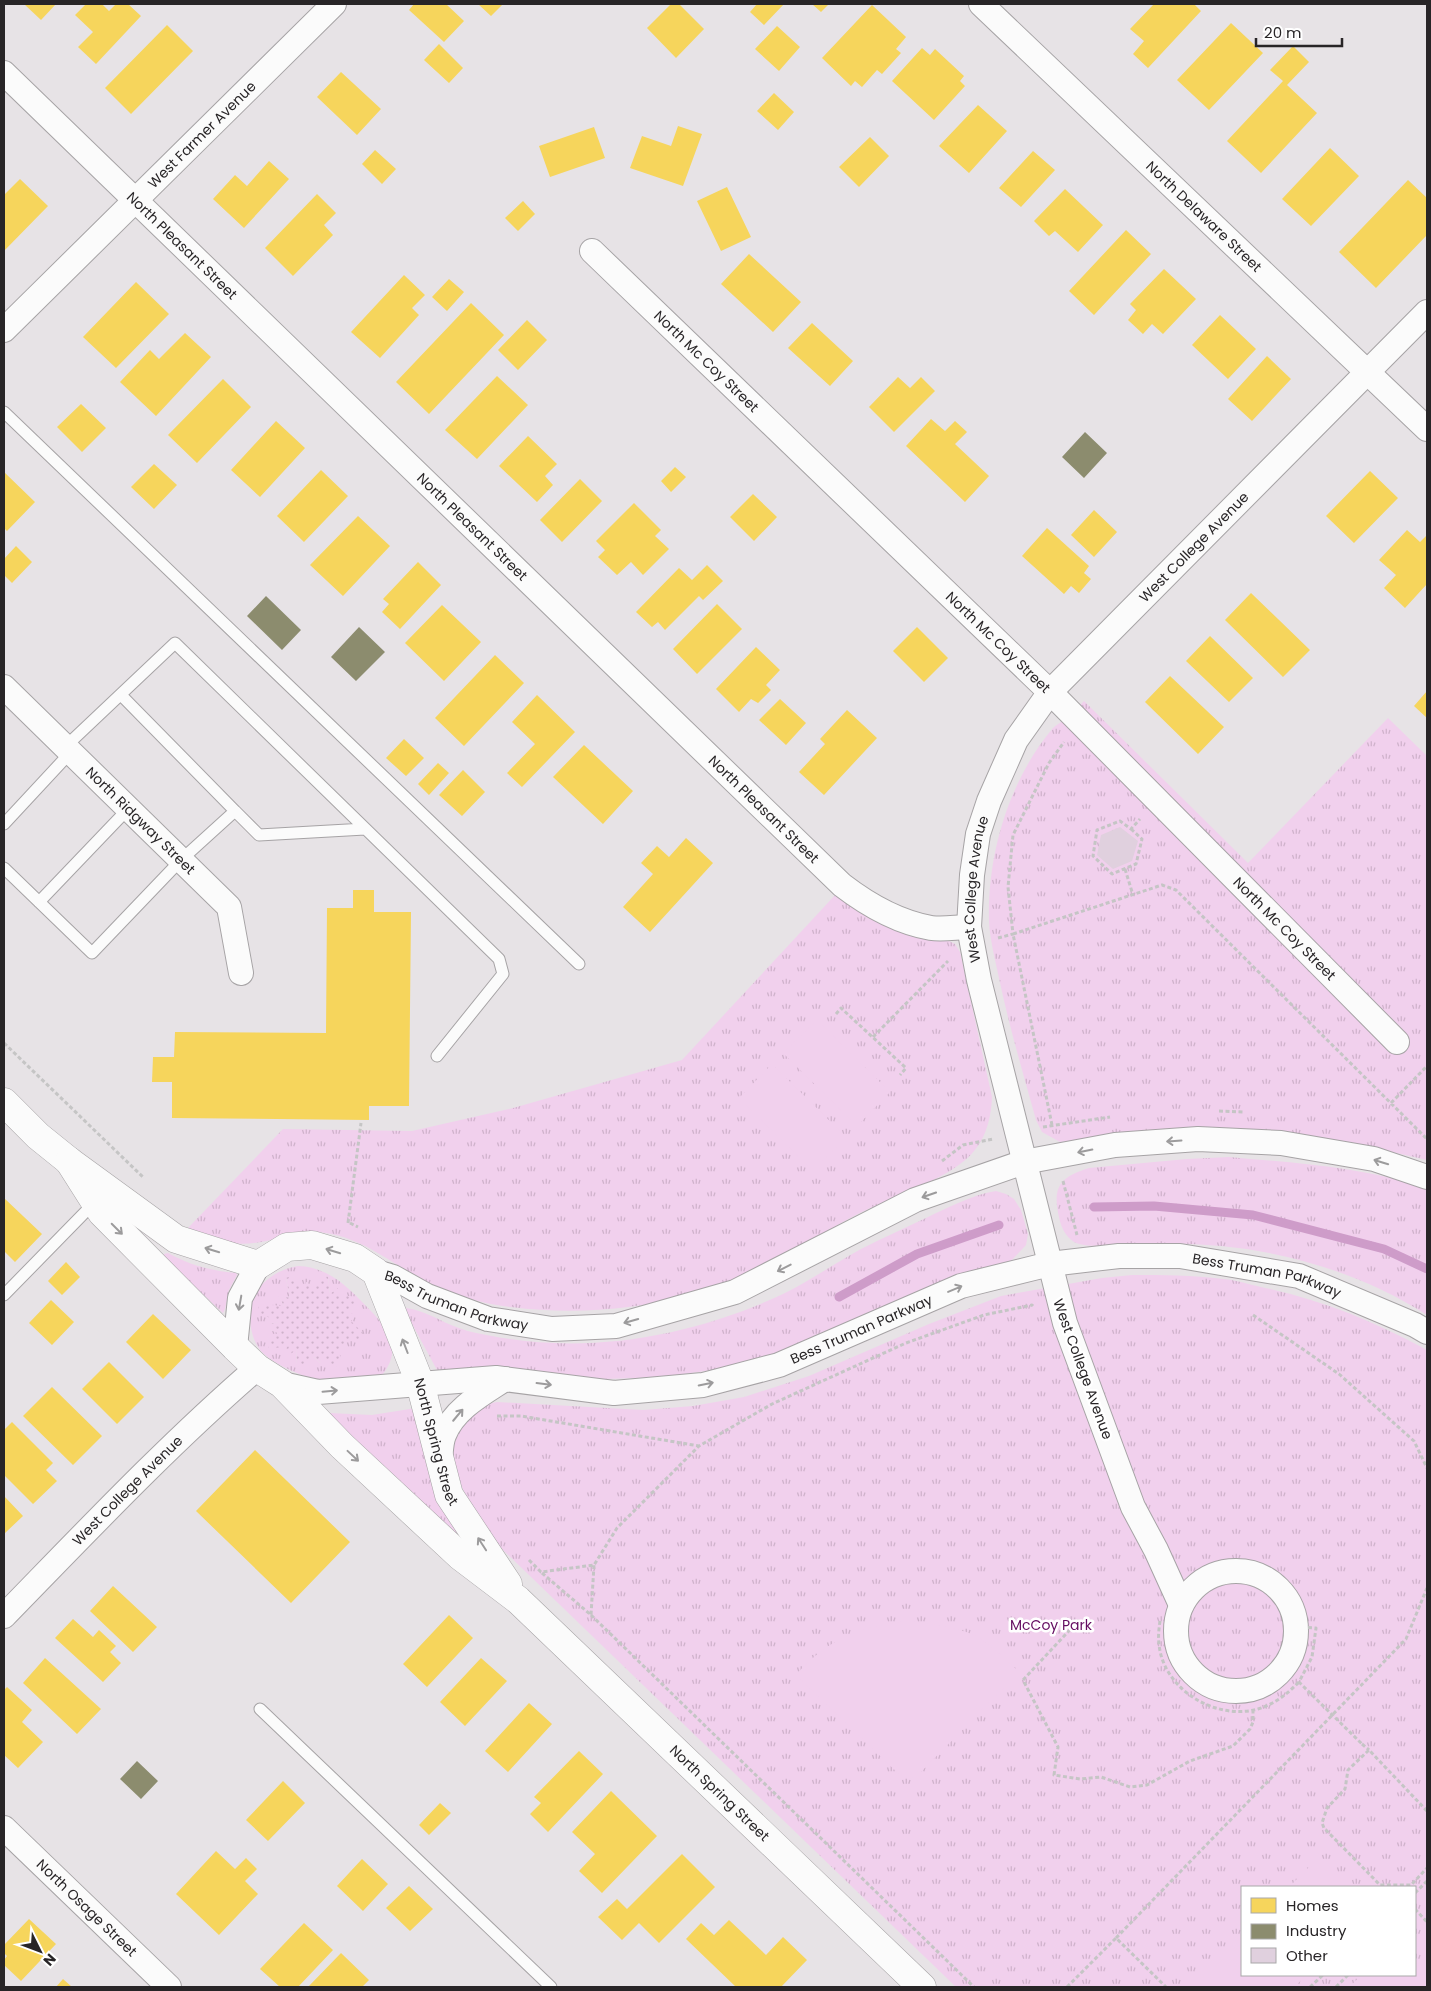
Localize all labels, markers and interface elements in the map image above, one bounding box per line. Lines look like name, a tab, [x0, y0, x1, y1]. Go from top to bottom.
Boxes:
scale bar	[1256, 15, 1342, 47]
text: 20 m	[1264, 22, 1302, 43]
street label: West Farmer Avenue	[143, 76, 261, 193]
street label: North Delaware Street	[1142, 156, 1266, 277]
street label: North Pleasant Street	[122, 187, 242, 304]
street label: North Mc Coy Street	[650, 306, 763, 417]
street label: North Pleasant Street	[412, 468, 532, 585]
street label: West College Avenue	[1134, 487, 1253, 607]
street label: North Mc Coy Street	[941, 587, 1055, 697]
street label: North Pleasant Street	[704, 751, 824, 868]
street label: North Ridgway Street	[81, 762, 200, 879]
street label: West College Avenue	[959, 813, 994, 964]
street label: North Mc Coy Street	[1229, 872, 1341, 985]
one-way arrow	[1167, 1136, 1183, 1145]
one-way arrow	[1077, 1146, 1093, 1156]
one-way arrow	[1373, 1156, 1389, 1166]
one-way arrow	[922, 1191, 937, 1200]
one-way arrow	[111, 1223, 123, 1235]
one-way arrow	[204, 1245, 220, 1255]
one-way arrow	[325, 1246, 341, 1256]
street label: Bess Truman Parkway	[1191, 1248, 1344, 1303]
one-way arrow	[776, 1263, 791, 1273]
street label: Bess Truman Parkway	[382, 1265, 530, 1335]
one-way arrow	[947, 1283, 962, 1293]
street label: Bess Truman Parkway	[787, 1290, 935, 1369]
one-way arrow	[234, 1295, 244, 1311]
street label: West College Avenue	[1048, 1296, 1118, 1442]
one-way arrow	[623, 1317, 639, 1327]
one-way arrow	[400, 1338, 409, 1353]
street label: North Spring Street	[409, 1376, 463, 1510]
one-way arrow	[697, 1378, 713, 1388]
one-way arrow	[536, 1379, 552, 1389]
one-way arrow	[322, 1386, 338, 1396]
one-way arrow	[452, 1409, 464, 1422]
street label: West College Avenue	[68, 1431, 187, 1550]
one-way arrow	[347, 1450, 359, 1462]
one-way arrow	[477, 1538, 487, 1552]
park label: McCoy Park	[1010, 1615, 1093, 1635]
street label: North Spring Street	[665, 1740, 774, 1846]
street label: North Osage Street	[33, 1856, 139, 1960]
legend	[1241, 1886, 1416, 1976]
text: Homes	[1286, 1895, 1339, 1916]
text: Industry	[1286, 1920, 1347, 1941]
north arrow	[15, 1926, 65, 1976]
text: Other	[1286, 1945, 1328, 1966]

